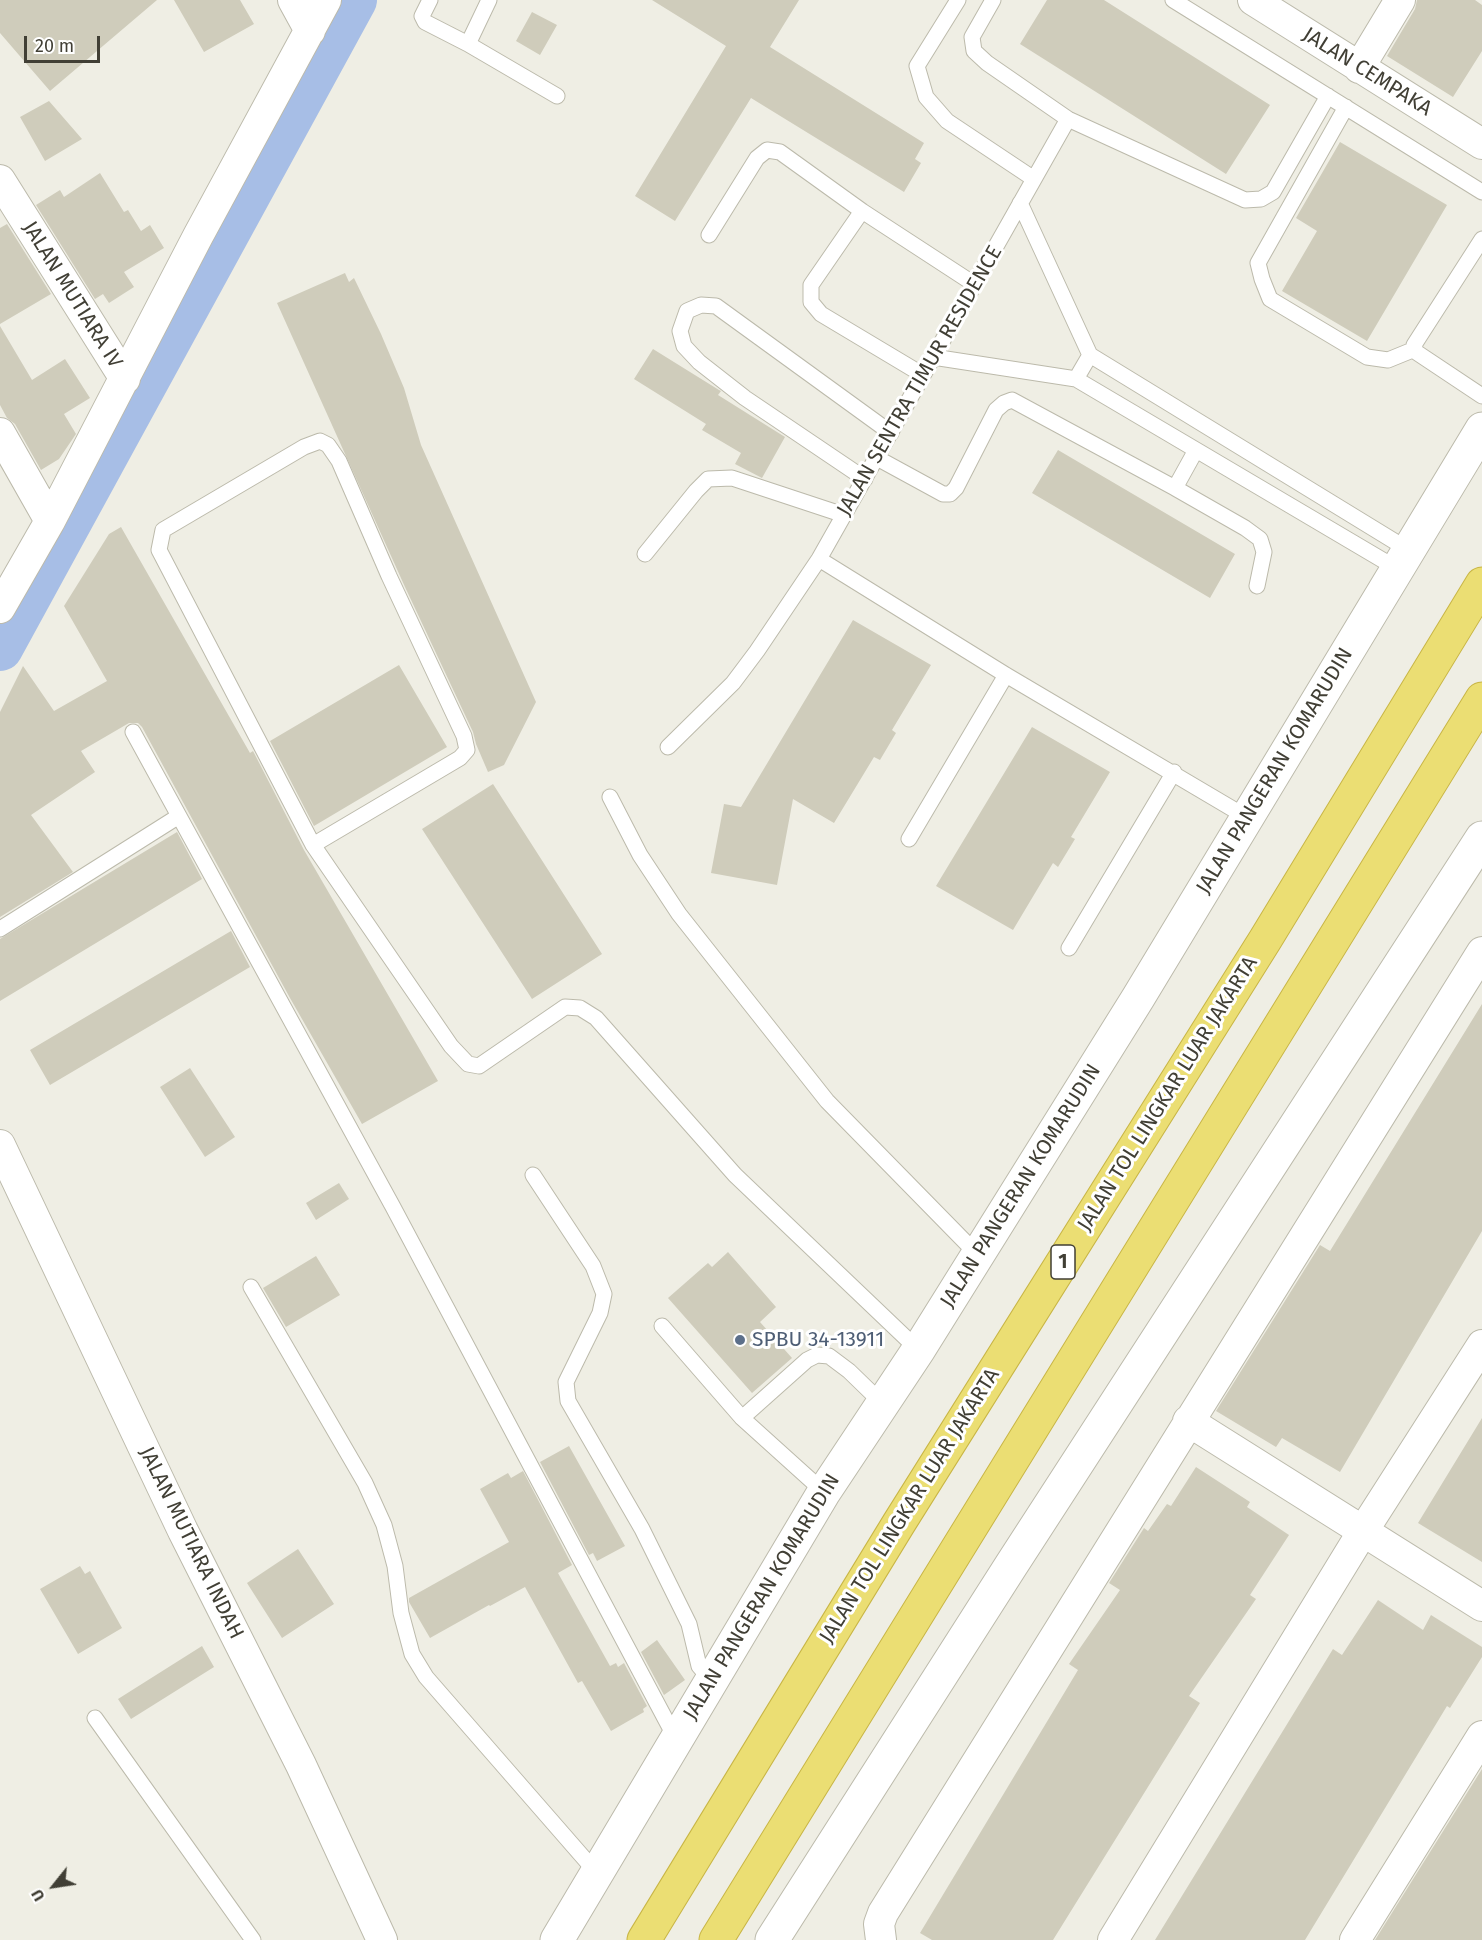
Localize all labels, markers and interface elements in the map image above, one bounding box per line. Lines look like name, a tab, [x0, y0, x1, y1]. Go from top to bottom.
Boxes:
street label: JALAN CEMPAKA	[1298, 22, 1436, 122]
scale bar	[27, 24, 104, 62]
text: 20 m	[35, 35, 74, 57]
street label: JALAN MUTIARA IV	[17, 217, 127, 373]
street label: JALAN SENTRA TIMUR RESIDENCE	[832, 241, 1008, 521]
street label: JALAN PANGERAN KOMARUDIN	[1191, 643, 1359, 899]
street label: JALAN TOL LINGKAR LUAR JAKARTA	[1073, 952, 1263, 1236]
street label: JALAN PANGERAN KOMARUDIN	[935, 1059, 1107, 1313]
road number: 1	[1051, 1245, 1075, 1279]
place label: SPBU 34-13911	[752, 1327, 884, 1353]
marker: SPBU 34-13911	[733, 1333, 747, 1347]
street label: JALAN TOL LINGKAR LUAR JAKARTA	[815, 1364, 1005, 1648]
street label: JALAN MUTIARA INDAH	[134, 1443, 248, 1643]
street label: JALAN PANGERAN KOMARUDIN	[678, 1469, 846, 1725]
north arrow	[24, 1856, 84, 1916]
text: U	[27, 1886, 49, 1905]

